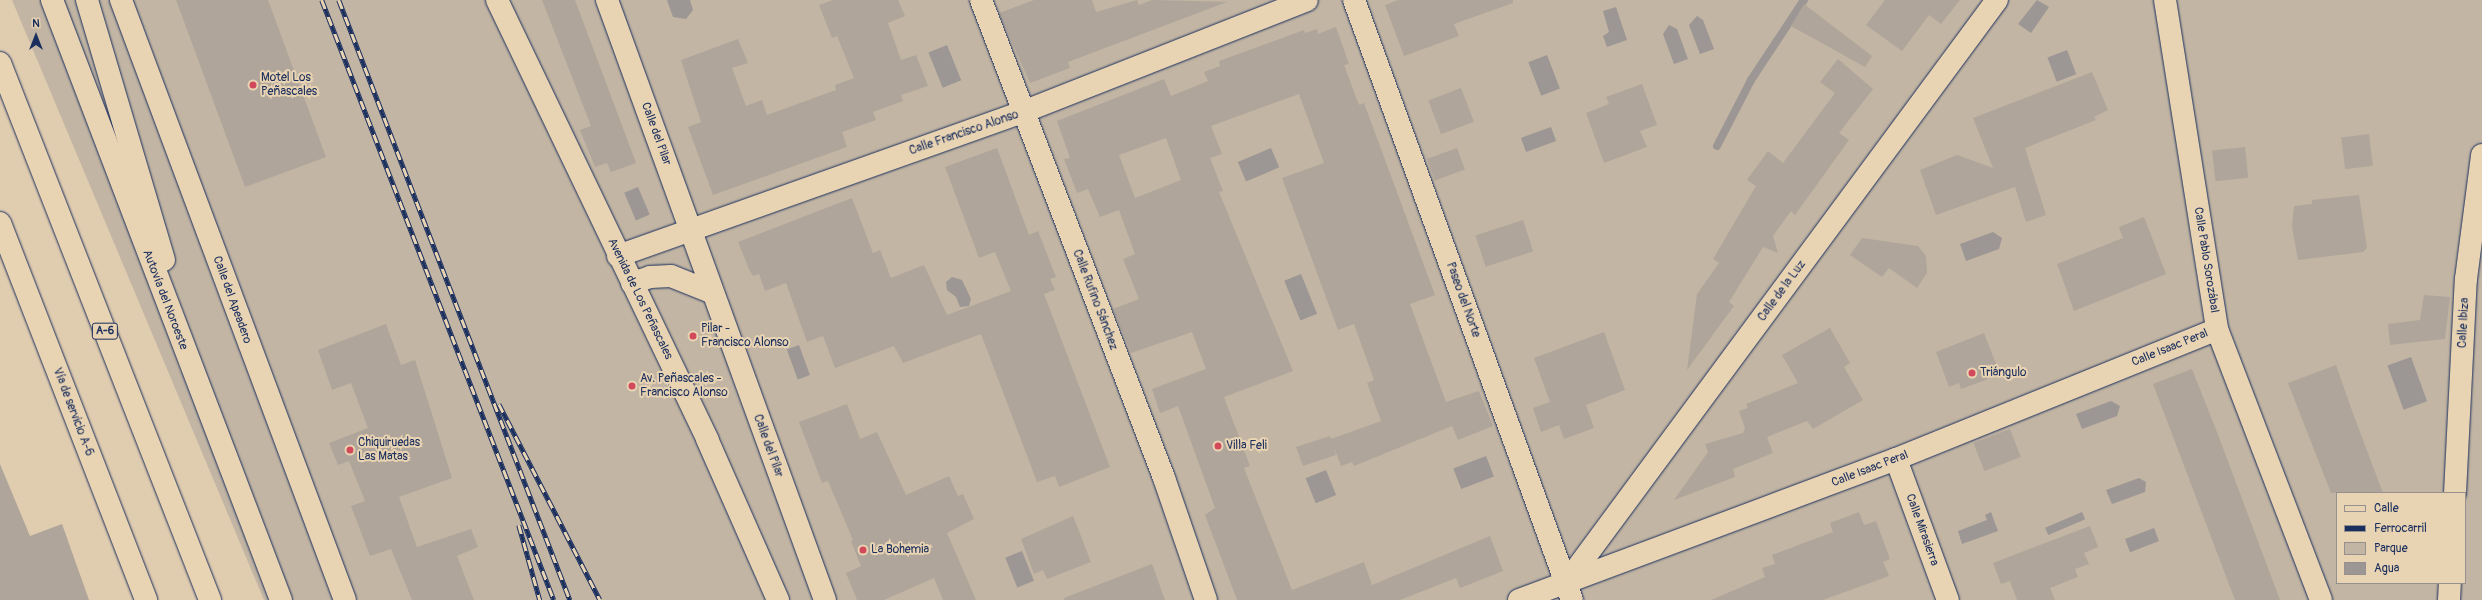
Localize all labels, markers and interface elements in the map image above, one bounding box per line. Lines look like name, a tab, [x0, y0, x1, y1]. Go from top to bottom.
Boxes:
north arrow	[16, 16, 56, 56]
text: N	[32, 17, 40, 30]
place label: Motel Los Peñascales	[261, 71, 317, 99]
marker: Motel Los Peñascales	[248, 80, 258, 90]
street label: Calle del Pilar	[638, 100, 674, 168]
street label: Calle Francisco Alonso	[907, 108, 1021, 158]
street label: Calle Pablo Sorozábal	[2191, 206, 2221, 314]
street label: Avenida de Los Peñascales	[604, 236, 676, 362]
street label: Autovía del Noroeste	[139, 248, 191, 352]
street label: Calle Rufino Sánchez	[1069, 248, 1121, 352]
street label: Calle del Apeadero	[210, 254, 254, 346]
street label: Calle de la Luz	[1755, 258, 1809, 324]
street label: Paseo del Norte	[1443, 260, 1483, 340]
street label: Calle Ibiza	[2455, 297, 2473, 349]
road number: A-6	[91, 322, 119, 340]
place label: Pilar - Francisco Alonso	[701, 322, 789, 350]
street label: Calle Isaac Peral	[2130, 326, 2210, 370]
marker: Pilar - Francisco Alonso	[688, 331, 698, 341]
street label: Vía de servicio A-6	[50, 366, 96, 458]
place label: Triángulo	[1980, 366, 2026, 380]
marker: Triángulo	[1967, 368, 1977, 378]
place label: Av. Peñascales - Francisco Alonso	[640, 372, 728, 400]
marker: Av. Peñascales - Francisco Alonso	[627, 381, 637, 391]
street label: Calle del Pilar	[750, 412, 786, 480]
place label: Chiquiruedas Las Matas	[358, 436, 420, 464]
place label: Villa Feli	[1226, 439, 1267, 453]
marker: Villa Feli	[1213, 441, 1223, 451]
marker: Chiquiruedas Las Matas	[345, 445, 355, 455]
street label: Calle Isaac Peral	[1830, 448, 1910, 490]
street label: Calle Mirasierra	[1902, 492, 1942, 568]
legend	[2336, 492, 2466, 584]
text: Calle	[2374, 501, 2399, 516]
text: Ferrocarril	[2374, 521, 2427, 536]
text: Parque	[2374, 541, 2408, 556]
place label: La Bohemia	[871, 543, 929, 557]
marker: La Bohemia	[858, 545, 868, 555]
text: Agua	[2374, 561, 2399, 576]

